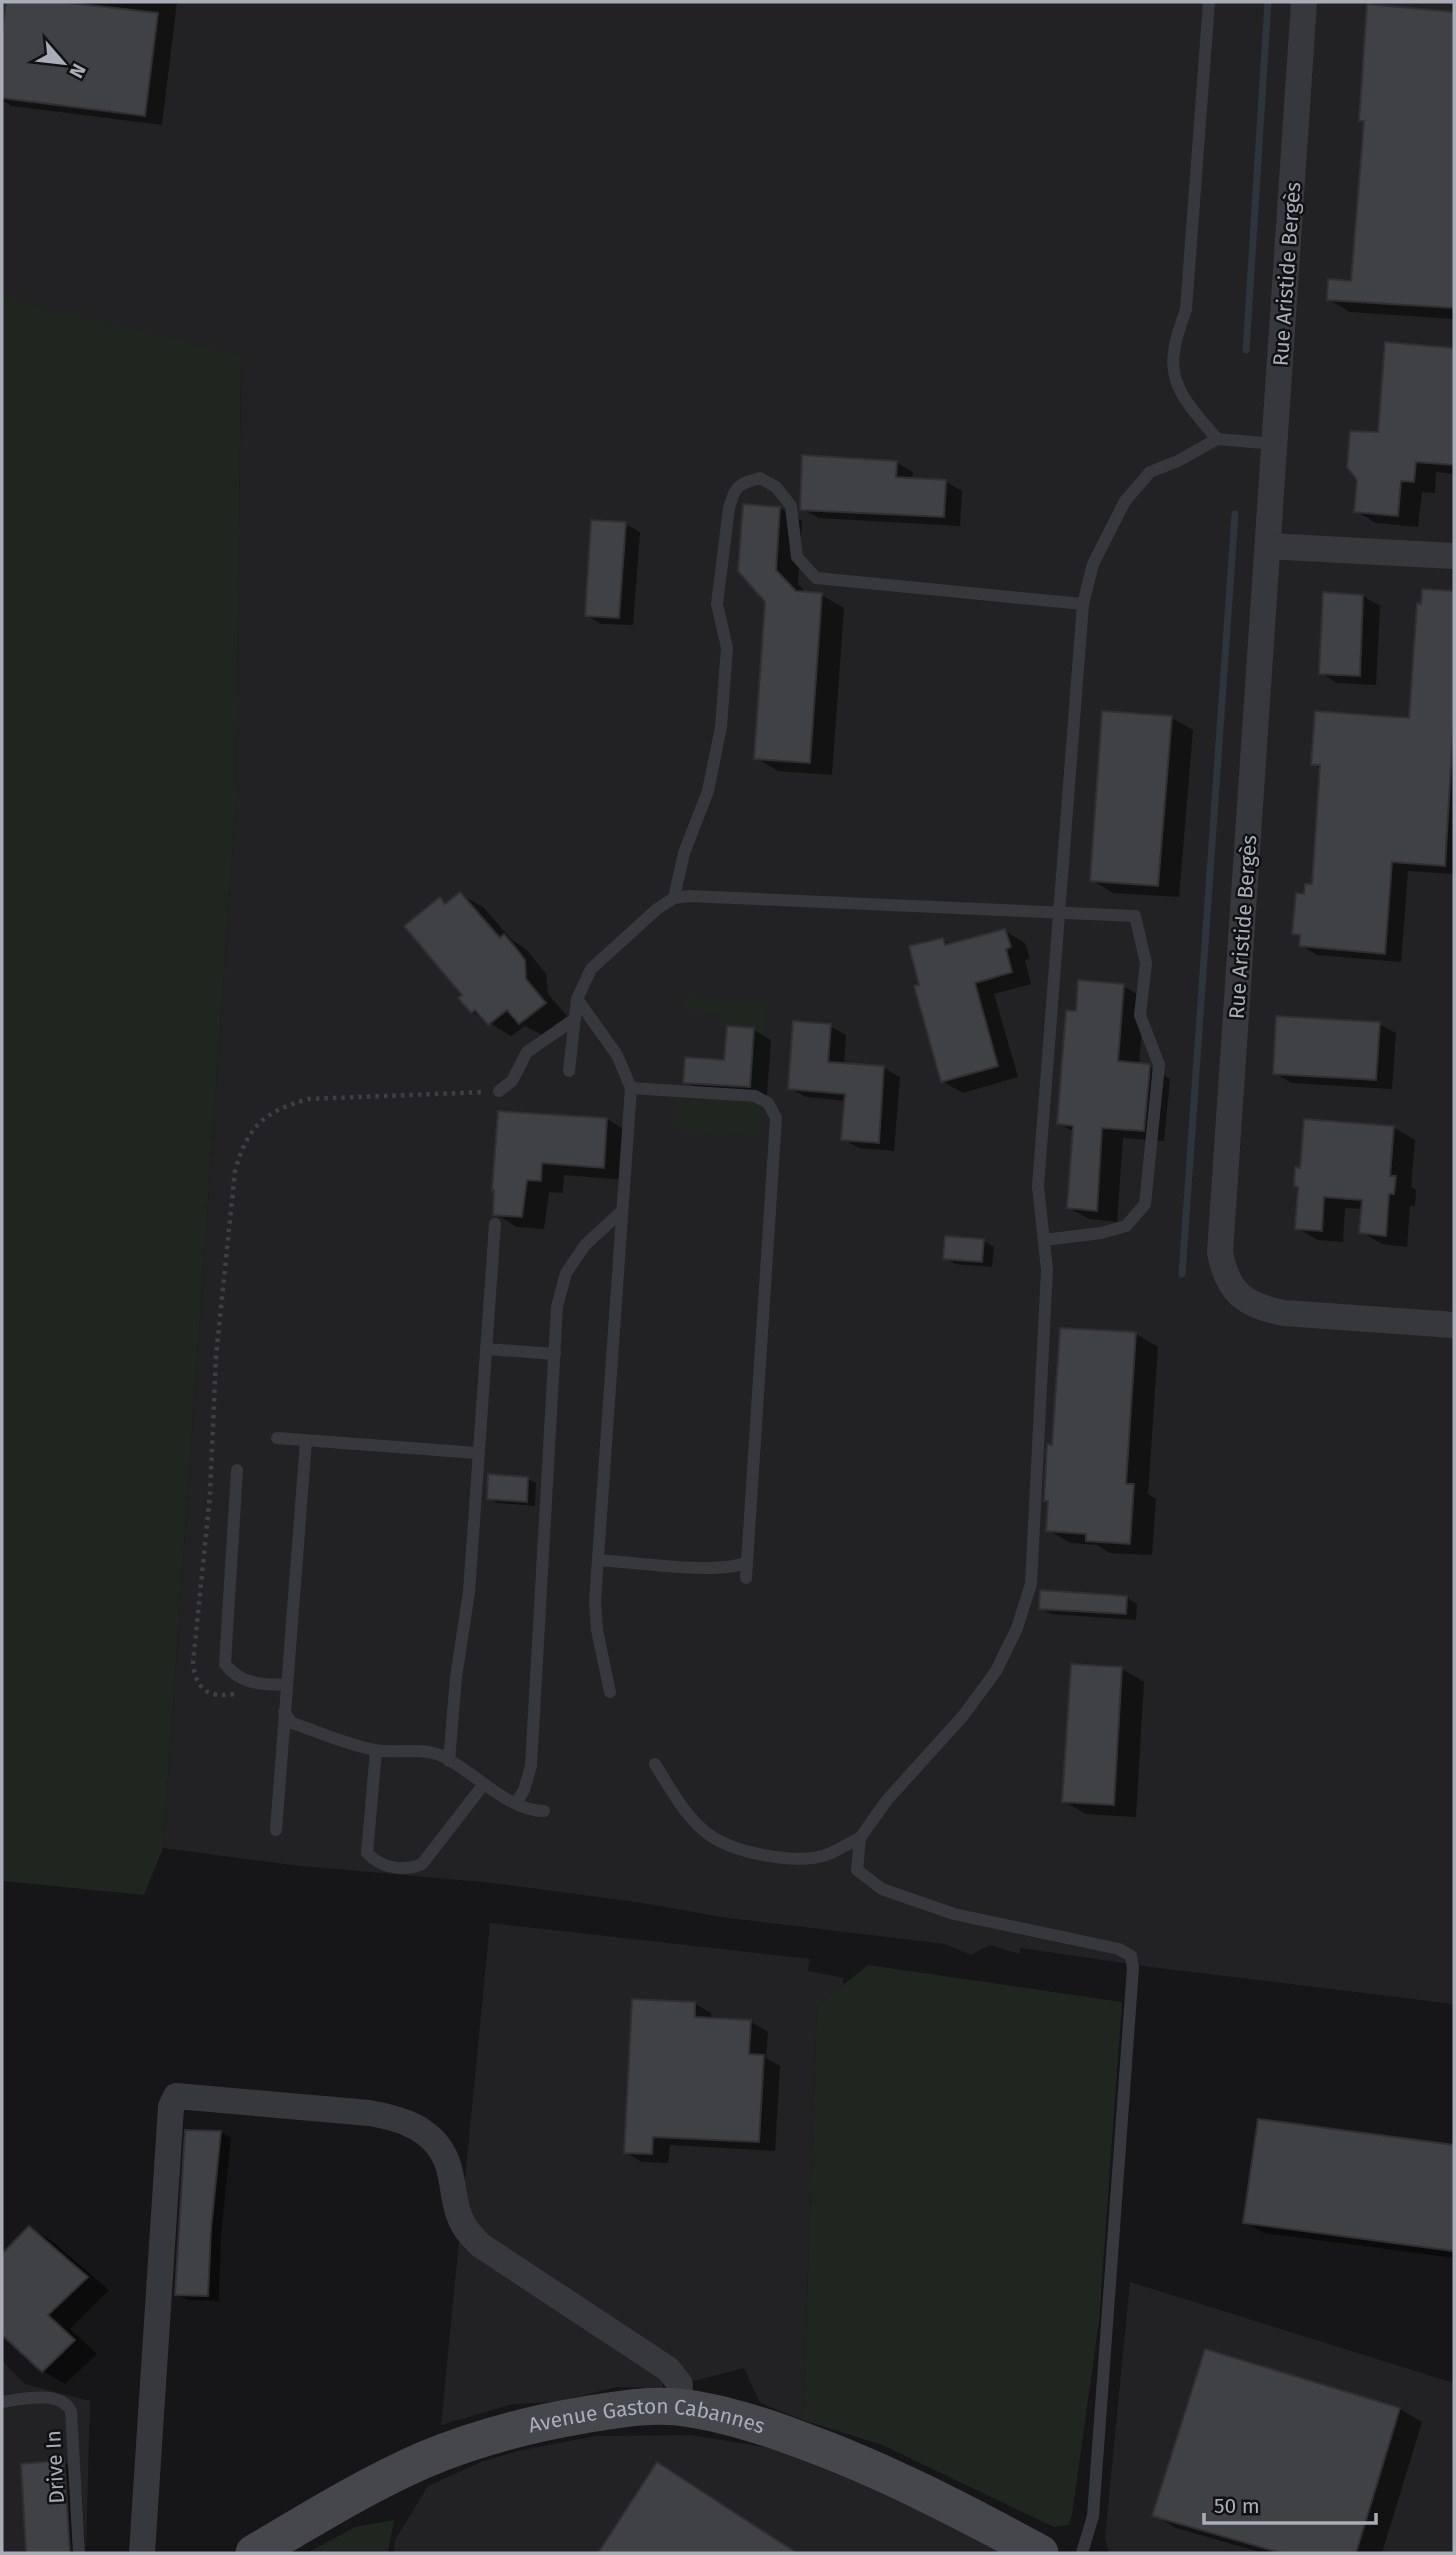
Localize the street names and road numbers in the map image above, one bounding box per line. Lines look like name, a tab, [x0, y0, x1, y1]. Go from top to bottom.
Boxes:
street label: Rue Aristide Bergès	[1268, 181, 1306, 367]
street label: Rue Aristide Bergès	[1224, 834, 1262, 1020]
street label: Avenue Gaston Cabannes	[526, 2393, 768, 2439]
street label: Drive In	[40, 2430, 70, 2504]

